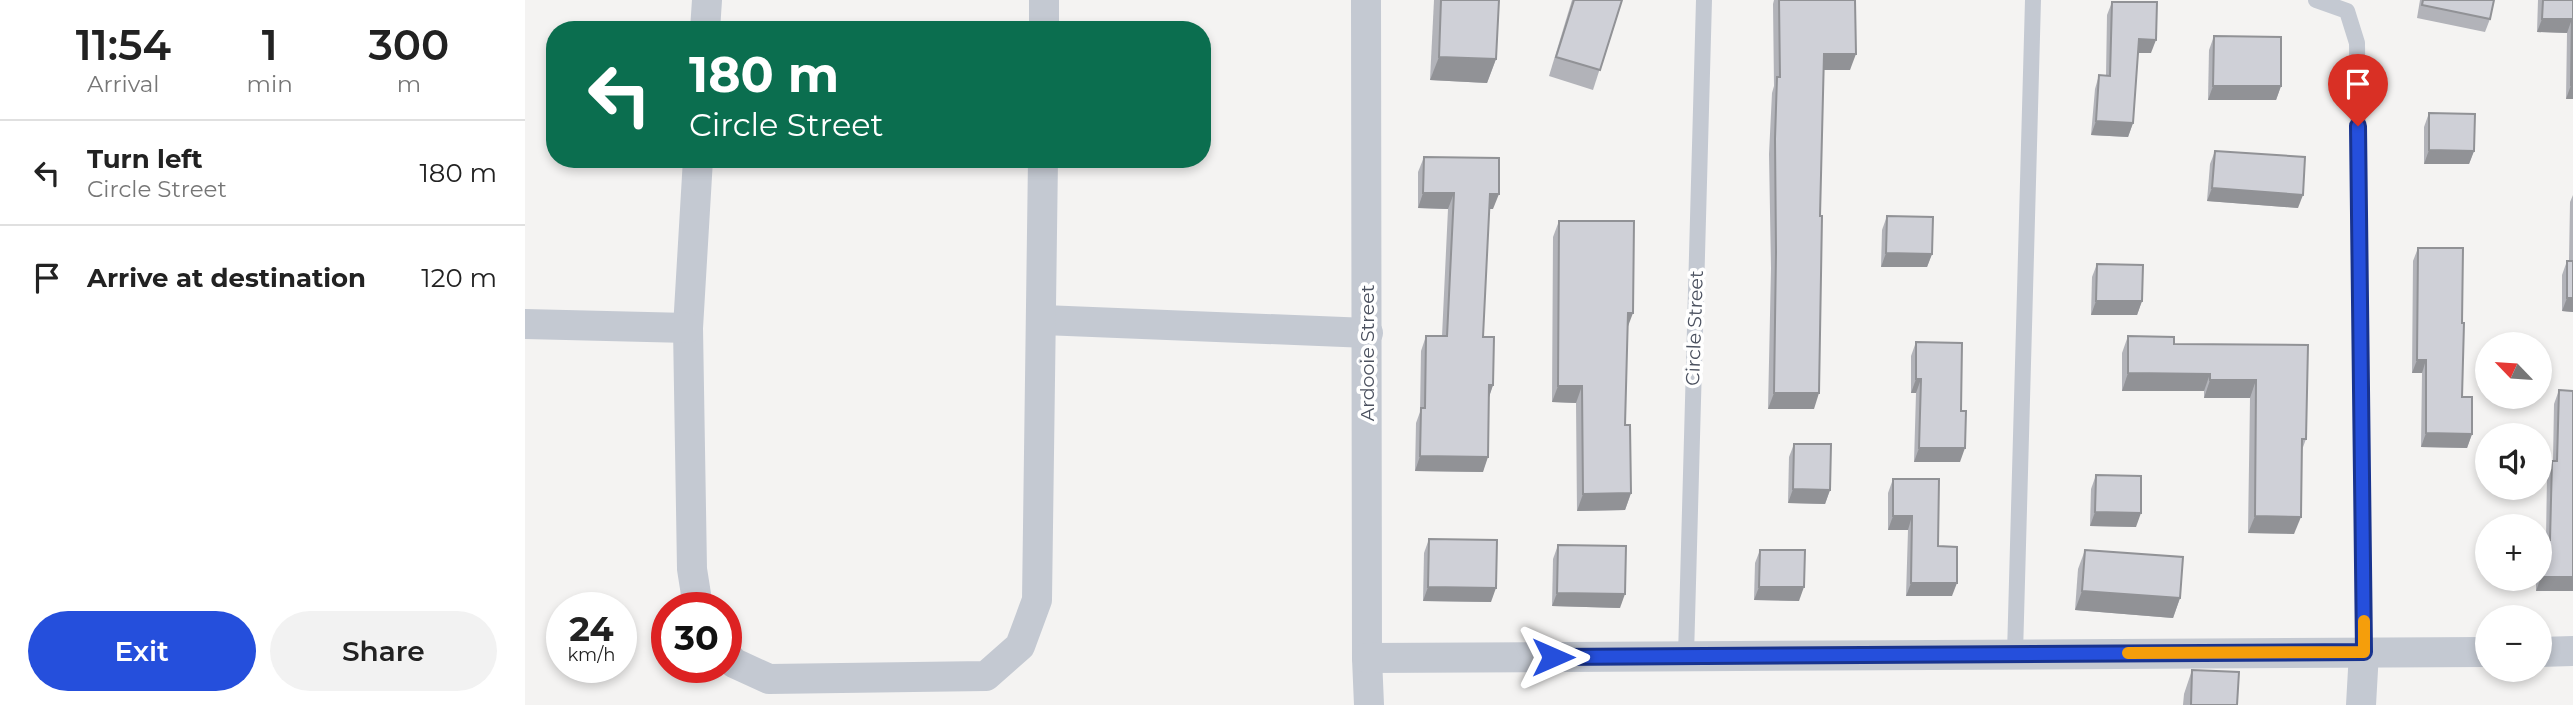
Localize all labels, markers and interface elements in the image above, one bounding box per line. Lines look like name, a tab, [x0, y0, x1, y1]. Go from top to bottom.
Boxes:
text: 11:54	[76, 19, 171, 71]
text: 1	[262, 19, 278, 71]
text: 300	[368, 19, 449, 71]
text: 180 m	[689, 45, 839, 104]
icon: left	[574, 49, 665, 140]
pin	[2328, 54, 2388, 126]
icon: arrive	[2339, 65, 2377, 103]
text: Arrival	[87, 70, 160, 98]
text: min	[247, 70, 293, 98]
text: m	[397, 70, 421, 98]
text: Circle Street	[689, 105, 884, 144]
text: Turn left	[87, 143, 203, 175]
icon: left	[28, 154, 66, 192]
text: 180 m	[419, 157, 497, 189]
text: Circle Street	[87, 175, 227, 203]
icon: arrive	[28, 259, 66, 297]
text: Arrive at destination	[87, 262, 366, 294]
text: 120 m	[421, 262, 497, 294]
street label: Circle Street	[1681, 270, 1708, 386]
street label: Ardooie Street	[1356, 284, 1379, 421]
north arrow	[2475, 332, 2551, 410]
map controls	[2475, 332, 2552, 682]
button: sound	[2475, 423, 2552, 500]
button: +	[2475, 514, 2552, 591]
speed limit sign: 30	[651, 592, 742, 683]
button: −	[2475, 605, 2552, 682]
text: 24	[569, 607, 614, 650]
button: Exit	[28, 611, 256, 691]
button: Share	[270, 611, 497, 691]
position arrow	[1516, 620, 1590, 694]
text: km/h	[567, 644, 616, 666]

